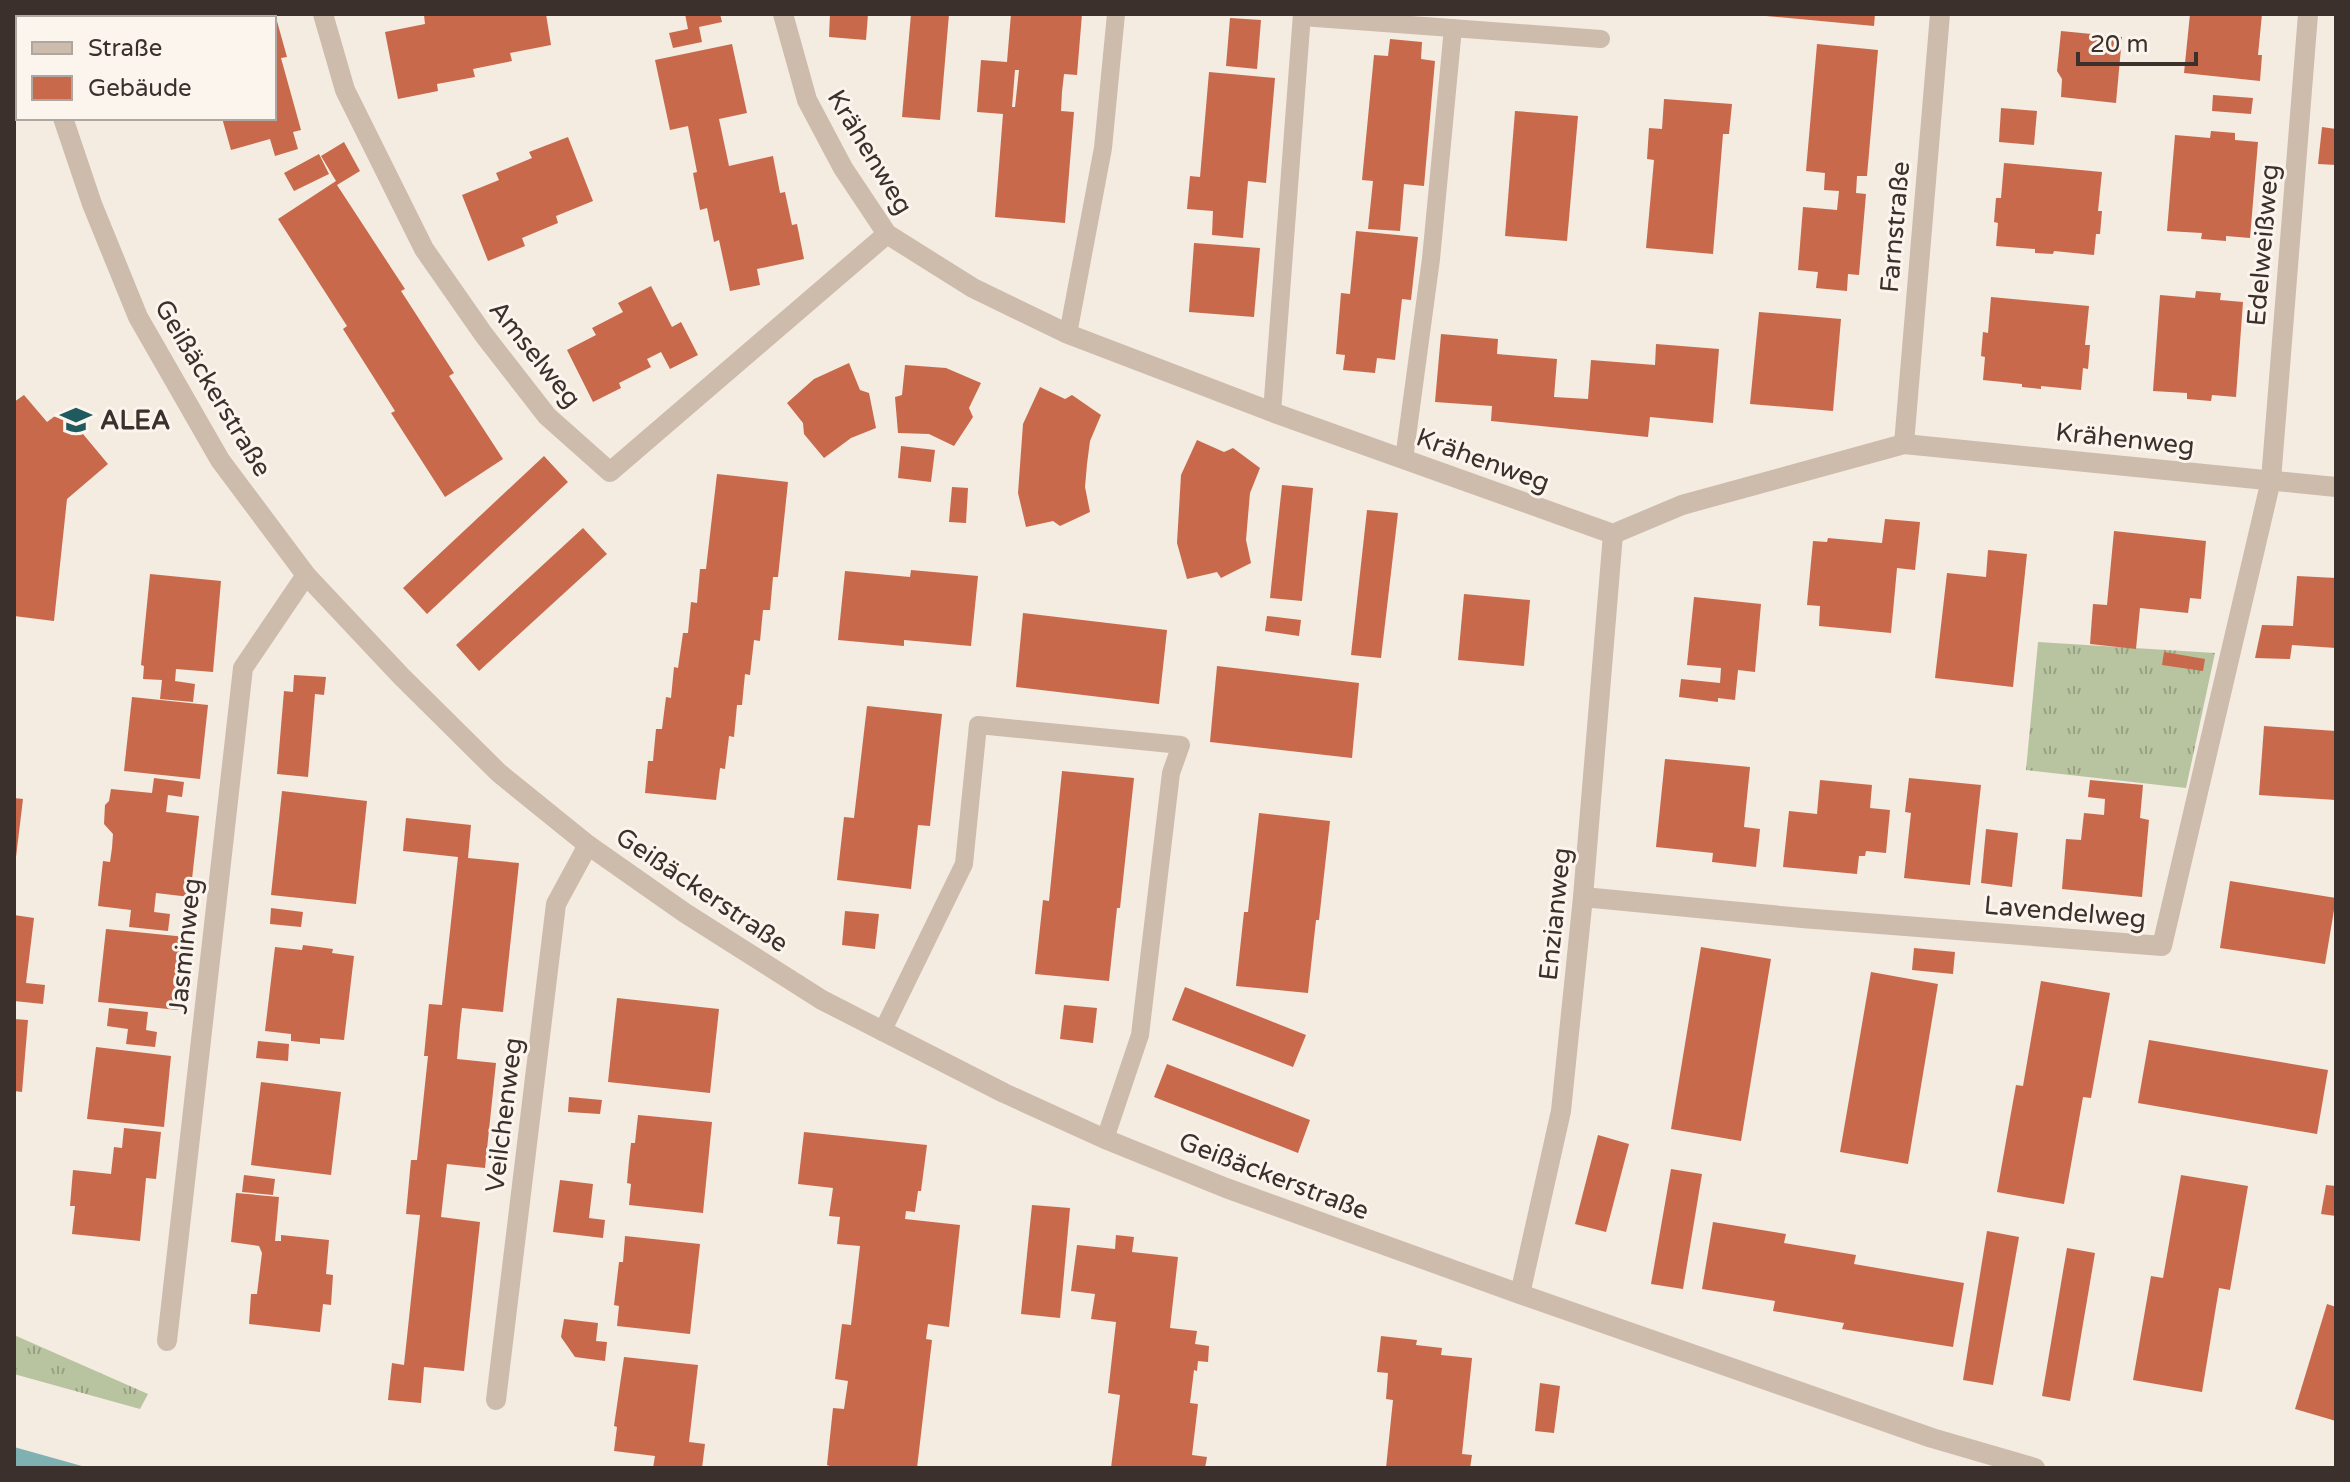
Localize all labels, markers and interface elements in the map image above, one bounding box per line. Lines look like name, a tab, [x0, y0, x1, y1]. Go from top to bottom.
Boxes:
legend	[16, 16, 276, 120]
scale bar	[2078, 16, 2196, 66]
text: 20 m	[2090, 30, 2148, 59]
text: Straße	[88, 34, 162, 63]
text: Gebäude	[88, 74, 192, 103]
street label: Krähenweg	[821, 84, 919, 220]
street label: Farnstraße	[1874, 160, 1916, 294]
street label: Edelweißweg	[2240, 163, 2286, 327]
street label: Geißäckerstraße	[148, 294, 278, 482]
street label: Amselweg	[483, 294, 587, 414]
school or university icon: ALEA	[59, 403, 93, 437]
place label: ALEA	[100, 405, 170, 436]
street label: Krähenweg	[2054, 416, 2196, 462]
street label: Krähenweg	[1412, 422, 1554, 498]
street label: Geißäckerstraße	[610, 821, 794, 959]
street label: Enzianweg	[1533, 846, 1577, 982]
street label: Jasminweg	[162, 876, 208, 1016]
street label: Lavendelweg	[1983, 889, 2147, 935]
street label: Veilchenweg	[479, 1036, 529, 1194]
street label: Geißäckerstraße	[1175, 1125, 1373, 1227]

